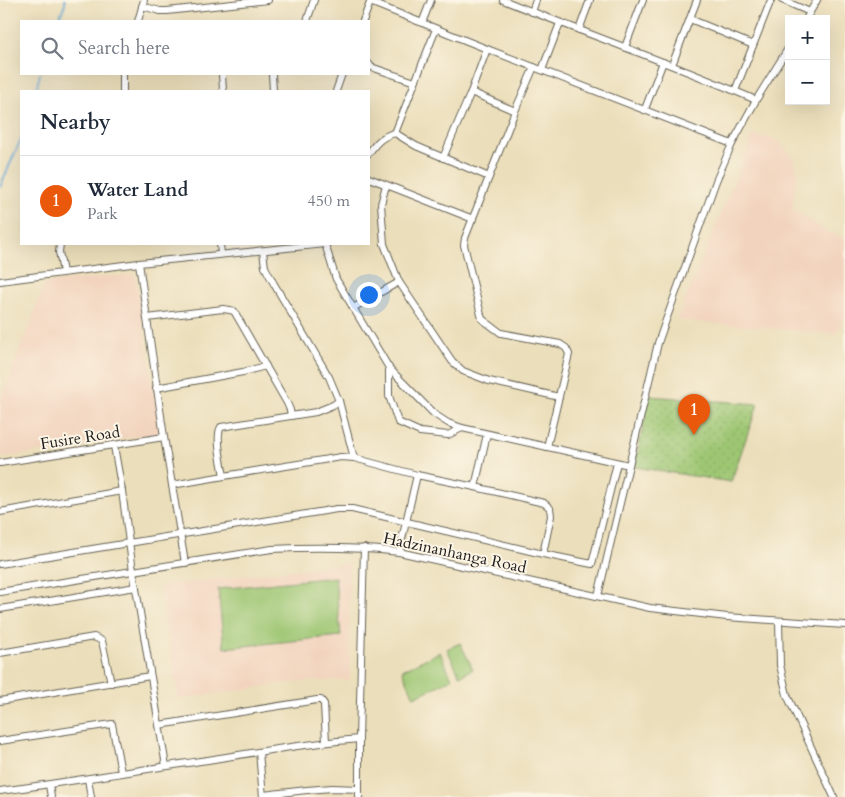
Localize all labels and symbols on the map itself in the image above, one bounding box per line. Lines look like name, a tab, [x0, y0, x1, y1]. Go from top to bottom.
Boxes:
your location	[356, 282, 382, 308]
pin: 1	[678, 394, 710, 435]
street label: Fusire Road	[39, 421, 122, 455]
street label: Hadzinanhanga Road	[381, 527, 529, 579]

